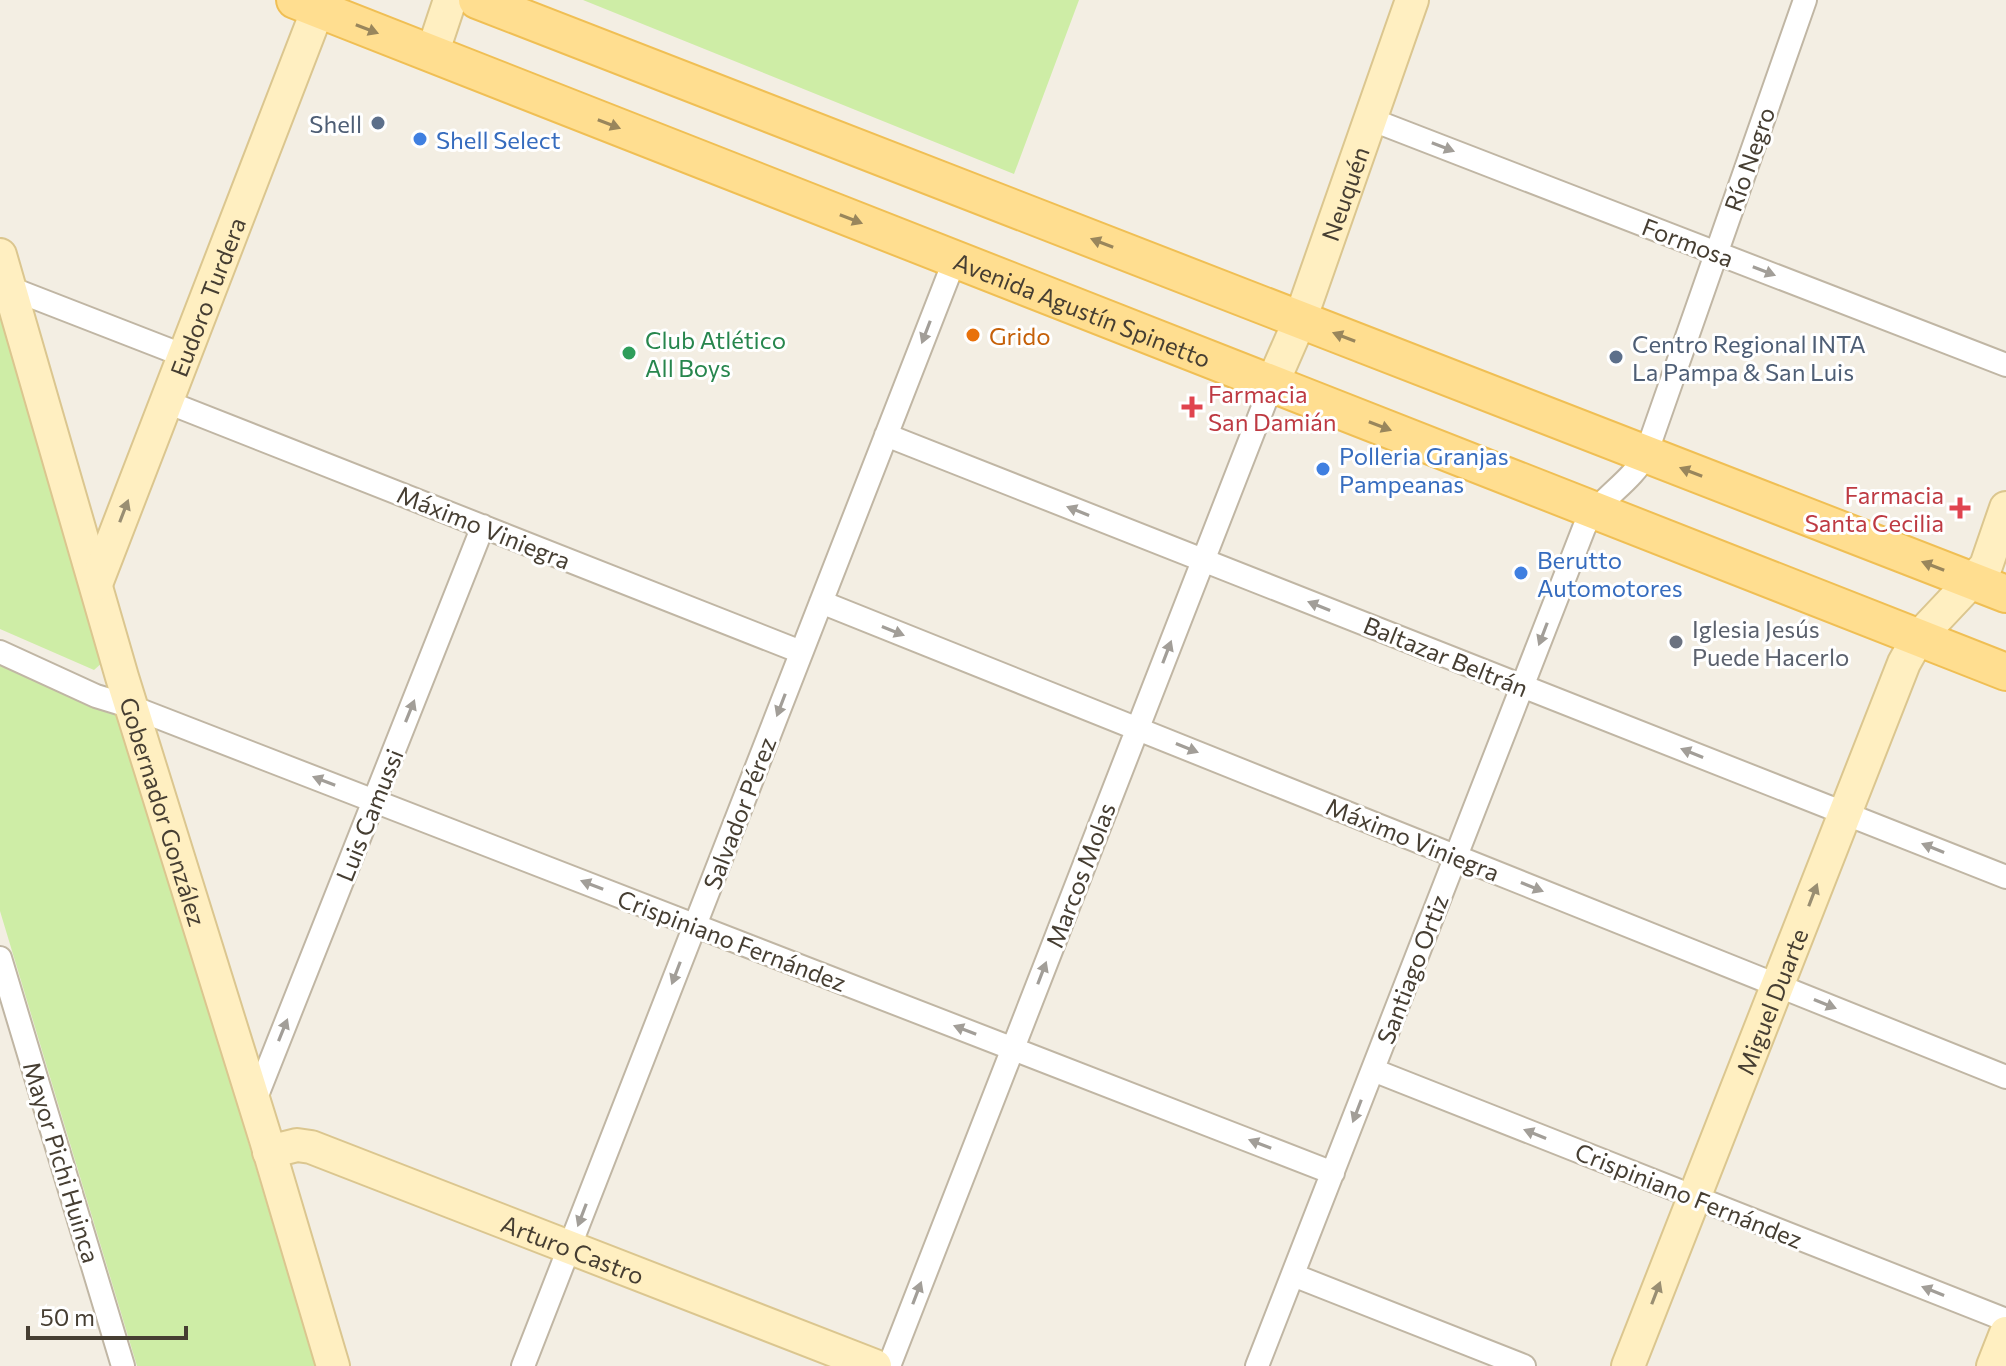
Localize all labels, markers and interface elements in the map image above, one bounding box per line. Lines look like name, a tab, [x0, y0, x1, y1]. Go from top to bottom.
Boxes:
one-way arrow	[355, 22, 379, 35]
street label: Río Negro	[1718, 103, 1780, 215]
place label: Shell	[309, 109, 362, 138]
marker: Shell	[369, 114, 387, 132]
one-way arrow	[597, 117, 621, 130]
place label: Shell Select	[436, 125, 561, 154]
marker: Shell Select	[411, 130, 429, 148]
one-way arrow	[1431, 141, 1455, 154]
street label: Neuquén	[1314, 142, 1374, 244]
street label: Formosa	[1638, 211, 1738, 273]
street label: Eudoro Turdera	[163, 213, 251, 380]
one-way arrow	[839, 213, 863, 226]
one-way arrow	[1090, 236, 1114, 249]
street label: Avenida Agustín Spinetto	[950, 246, 1215, 373]
one-way arrow	[1752, 265, 1776, 278]
one-way arrow	[919, 320, 932, 344]
place label: Grido	[989, 321, 1051, 350]
place label: Club Atlético All Boys	[645, 325, 786, 382]
marker: Grido	[964, 326, 982, 344]
place label: Centro Regional INTA La Pampa & San Luis	[1632, 329, 1866, 386]
one-way arrow	[1332, 330, 1356, 343]
marker: Club Atlético All Boys	[620, 344, 638, 362]
marker: Centro Regional INTA La Pampa & San Luis	[1607, 348, 1625, 366]
place label: Farmacia San Damián	[1208, 379, 1337, 436]
marker: Farmacia San Damián	[1183, 398, 1201, 416]
one-way arrow	[1368, 420, 1392, 433]
place label: Polleria Granjas Pampeanas	[1339, 441, 1509, 498]
marker: Polleria Granjas Pampeanas	[1314, 460, 1332, 478]
one-way arrow	[1679, 465, 1703, 478]
street label: Máximo Viniegra	[393, 479, 575, 575]
place label: Farmacia Santa Cecilia	[1805, 480, 1944, 537]
one-way arrow	[118, 499, 131, 523]
marker: Farmacia Santa Cecilia	[1951, 499, 1969, 517]
one-way arrow	[1066, 504, 1090, 517]
place label: Berutto Automotores	[1537, 545, 1683, 602]
one-way arrow	[1921, 559, 1945, 572]
marker: Berutto Automotores	[1512, 564, 1530, 582]
one-way arrow	[1307, 599, 1331, 612]
street label: Baltazar Beltrán	[1360, 610, 1532, 702]
place label: Iglesia Jesús Puede Hacerlo	[1692, 614, 1849, 671]
one-way arrow	[1536, 622, 1549, 646]
one-way arrow	[881, 624, 905, 637]
marker: Iglesia Jesús Puede Hacerlo	[1667, 633, 1685, 651]
one-way arrow	[1161, 640, 1174, 664]
street label: Gobernador González	[115, 693, 213, 929]
one-way arrow	[774, 693, 787, 717]
one-way arrow	[404, 699, 417, 723]
street label: Salvador Pérez	[697, 733, 781, 893]
one-way arrow	[1175, 742, 1199, 755]
street label: Luis Camussi	[329, 745, 409, 885]
one-way arrow	[1680, 746, 1704, 759]
one-way arrow	[312, 774, 336, 787]
street label: Máximo Viniegra	[1322, 791, 1504, 887]
street label: Marcos Molas	[1039, 798, 1121, 952]
one-way arrow	[1921, 841, 1945, 854]
one-way arrow	[580, 878, 604, 891]
one-way arrow	[1520, 881, 1544, 894]
street label: Crispiniano Fernández	[614, 883, 850, 997]
one-way arrow	[1807, 883, 1820, 907]
street label: Santiago Ortiz	[1370, 890, 1454, 1048]
street label: Miguel Duarte	[1730, 924, 1813, 1078]
one-way arrow	[669, 961, 682, 985]
one-way arrow	[1036, 961, 1049, 985]
one-way arrow	[1813, 998, 1837, 1011]
one-way arrow	[277, 1018, 290, 1042]
one-way arrow	[953, 1023, 977, 1036]
street label: Mayor Pichi Huinca	[18, 1058, 106, 1266]
one-way arrow	[1350, 1099, 1363, 1123]
one-way arrow	[1523, 1127, 1547, 1140]
street label: Crispiniano Fernández	[1571, 1136, 1807, 1254]
one-way arrow	[1248, 1137, 1272, 1150]
one-way arrow	[575, 1203, 588, 1227]
street label: Arturo Castro	[497, 1208, 648, 1290]
one-way arrow	[911, 1281, 924, 1305]
one-way arrow	[1650, 1281, 1663, 1305]
one-way arrow	[1921, 1284, 1945, 1297]
scale bar	[28, 1290, 186, 1340]
text: 50 m	[40, 1302, 95, 1331]

